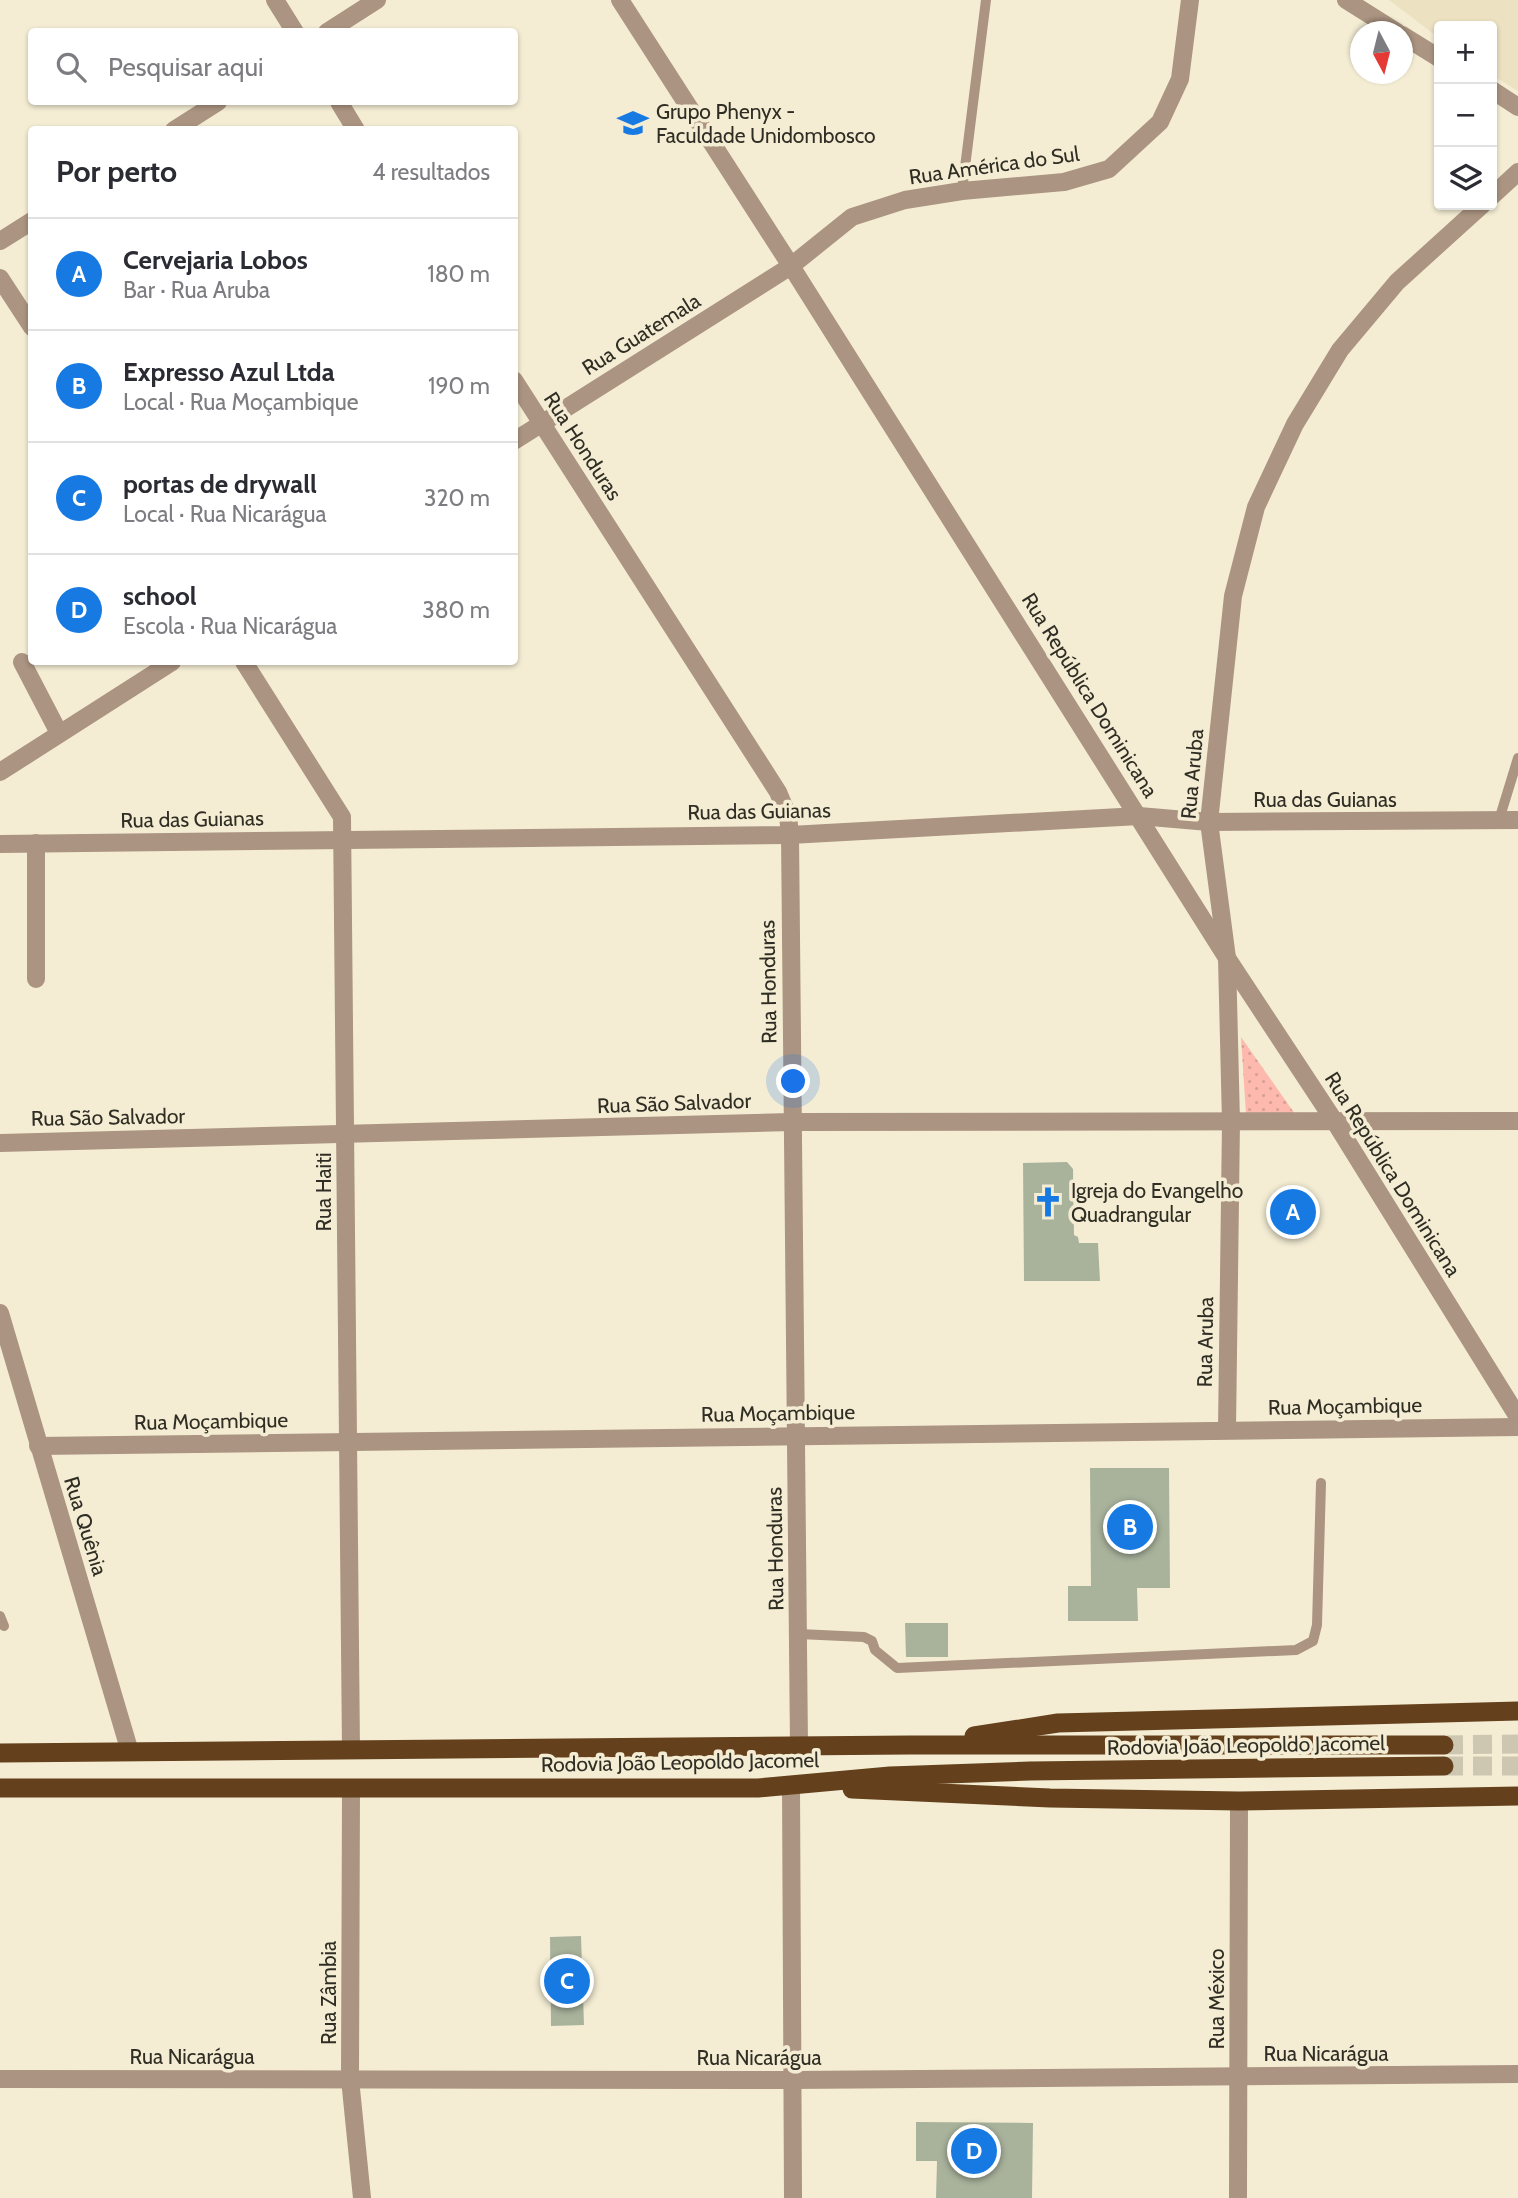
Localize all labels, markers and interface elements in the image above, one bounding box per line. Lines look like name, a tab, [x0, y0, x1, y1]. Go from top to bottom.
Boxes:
north arrow	[1350, 21, 1413, 84]
map controls	[1434, 21, 1497, 210]
button: +	[1434, 21, 1497, 84]
search box	[28, 28, 518, 105]
icon: search	[52, 48, 90, 86]
text: Pesquisar aqui	[108, 51, 264, 83]
button: −	[1434, 84, 1497, 147]
place label: Grupo Phenyx - Faculdade Unidombosco	[656, 99, 876, 148]
school or university icon: Grupo Phenyx - Faculdade Unidombosco	[616, 106, 650, 140]
street label: Rua América do Sul	[907, 141, 1081, 189]
button: layers	[1434, 147, 1497, 210]
text: Por perto	[56, 153, 177, 190]
text: 4 resultados	[372, 158, 490, 186]
text: Cervejaria Lobos	[123, 244, 308, 276]
text: A	[72, 260, 86, 288]
text: 180 m	[427, 260, 490, 288]
text: Bar · Rua Aruba	[123, 276, 270, 304]
street label: Rua Guatemala	[577, 288, 705, 380]
text: Expresso Azul Ltda	[123, 356, 335, 388]
text: B	[72, 372, 86, 400]
text: 190 m	[428, 372, 490, 400]
street label: Rua Honduras	[539, 387, 627, 505]
text: Local · Rua Moçambique	[123, 388, 359, 416]
text: portas de drywall	[123, 468, 317, 500]
text: C	[72, 484, 86, 512]
text: 320 m	[424, 484, 490, 512]
text: Local · Rua Nicarágua	[123, 500, 327, 528]
text: school	[123, 580, 197, 612]
street label: Rua República Dominicana	[1017, 588, 1163, 802]
text: D	[71, 596, 87, 624]
text: 380 m	[422, 596, 490, 624]
text: Escola · Rua Nicarágua	[123, 612, 337, 640]
street label: Rua Aruba	[1176, 728, 1208, 820]
street label: Rua das Guianas	[1253, 787, 1397, 812]
street label: Rua das Guianas	[687, 797, 831, 825]
street label: Rua das Guianas	[120, 805, 264, 833]
street label: Rua Honduras	[754, 920, 782, 1044]
your location	[776, 1064, 810, 1098]
street label: Rua República Dominicana	[1320, 1067, 1466, 1281]
street label: Rua São Salvador	[597, 1088, 752, 1118]
street label: Rua São Salvador	[31, 1103, 186, 1131]
street label: Rua Haiti	[311, 1153, 336, 1231]
place label: Igreja do Evangelho Quadrangular	[1071, 1178, 1243, 1227]
church icon: Igreja do Evangelho Quadrangular	[1031, 1185, 1065, 1219]
pin: A	[1270, 1186, 1316, 1238]
street label: Rua Aruba	[1192, 1297, 1218, 1387]
street label: Rua Moçambique	[1268, 1392, 1423, 1420]
street label: Rua Moçambique	[701, 1399, 856, 1427]
street label: Rua Moçambique	[134, 1407, 289, 1435]
street label: Rua Quênia	[59, 1473, 113, 1579]
street label: Rua Honduras	[761, 1487, 789, 1611]
pin: B	[1107, 1501, 1153, 1553]
street label: Rodovia João Leopoldo Jacomel	[1107, 1730, 1385, 1760]
street label: Rodovia João Leopoldo Jacomel	[541, 1747, 819, 1777]
street label: Rua Zâmbia	[316, 1941, 341, 2045]
street label: Rua México	[1204, 1948, 1229, 2050]
pin: C	[544, 1955, 590, 2007]
street label: Rua Nicarágua	[1264, 2041, 1389, 2066]
street label: Rua Nicarágua	[130, 2044, 255, 2069]
street label: Rua Nicarágua	[697, 2045, 822, 2070]
pin: D	[951, 2125, 997, 2177]

